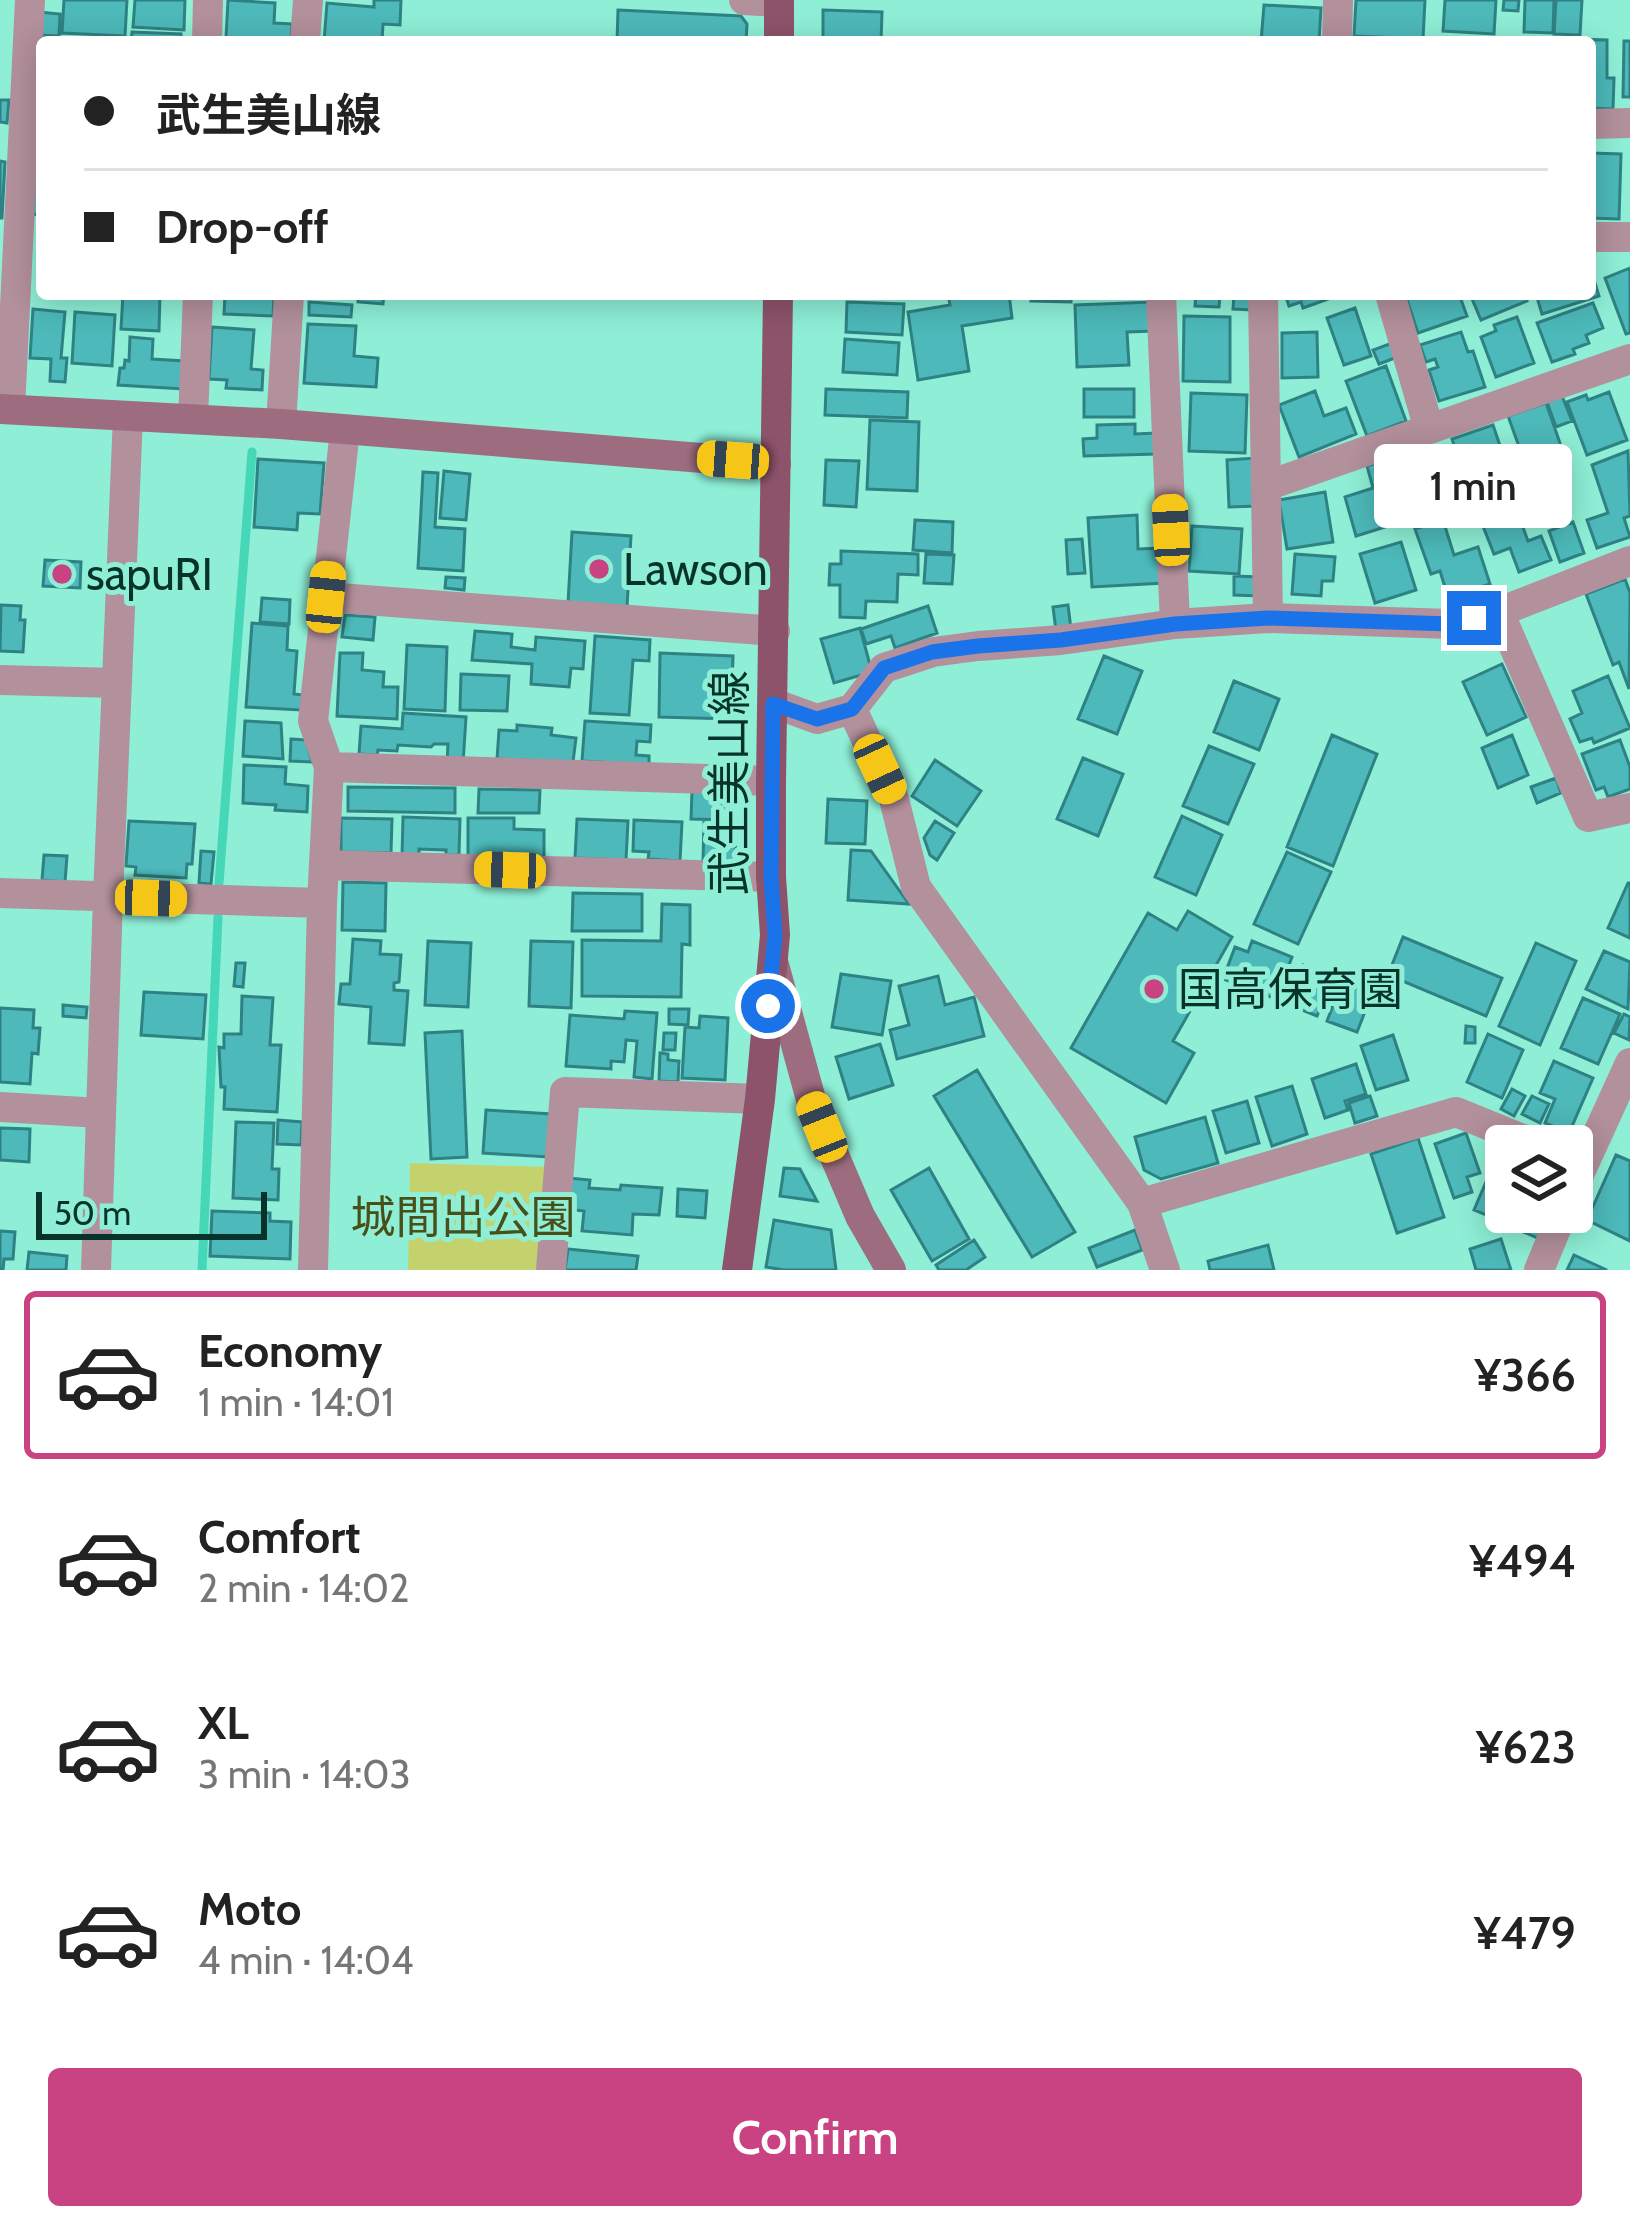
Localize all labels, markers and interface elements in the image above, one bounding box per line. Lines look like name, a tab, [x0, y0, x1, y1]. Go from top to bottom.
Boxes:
text: 武生美山線	[156, 88, 381, 142]
text: Drop-off	[156, 200, 329, 254]
car	[696, 440, 770, 480]
callout: 1 min	[1375, 444, 1573, 528]
text: 1 min	[1429, 462, 1517, 510]
car	[1151, 493, 1191, 567]
place label: Lawson	[623, 542, 768, 596]
place label: sapuRI	[86, 547, 213, 601]
marker: Lawson	[586, 556, 612, 582]
car	[304, 559, 348, 635]
marker: sapuRI	[49, 561, 75, 587]
route end	[1447, 591, 1501, 645]
street label: 武生美山線	[702, 670, 756, 896]
car	[848, 729, 912, 809]
car	[473, 851, 547, 889]
car	[114, 879, 188, 917]
place label: 国高保育園	[1178, 962, 1403, 1016]
marker: 国高保育園	[1141, 976, 1167, 1002]
route start	[741, 979, 795, 1033]
car	[792, 1087, 852, 1167]
map controls	[1485, 1125, 1593, 1233]
button: layers	[1485, 1125, 1593, 1233]
scale bar	[36, 1186, 267, 1239]
park label: 城間出公園	[350, 1190, 576, 1244]
text: 50 m	[54, 1193, 131, 1233]
icon: car	[54, 1321, 162, 1429]
text: Economy	[198, 1324, 382, 1378]
text: ¥366	[1474, 1348, 1576, 1402]
text: 1 min · 14:01	[198, 1378, 394, 1426]
icon: car	[54, 1507, 162, 1615]
text: Comfort	[198, 1510, 361, 1564]
text: ¥494	[1470, 1534, 1576, 1588]
text: 2 min · 14:02	[198, 1564, 409, 1612]
icon: car	[54, 1693, 162, 1801]
text: XL	[198, 1696, 249, 1750]
text: ¥623	[1476, 1720, 1576, 1774]
text: 3 min · 14:03	[198, 1750, 411, 1798]
icon: car	[54, 1879, 162, 1987]
text: Moto	[198, 1882, 301, 1936]
text: ¥479	[1474, 1906, 1576, 1960]
text: 4 min · 14:04	[198, 1936, 414, 1984]
button: Confirm	[48, 2068, 1582, 2206]

